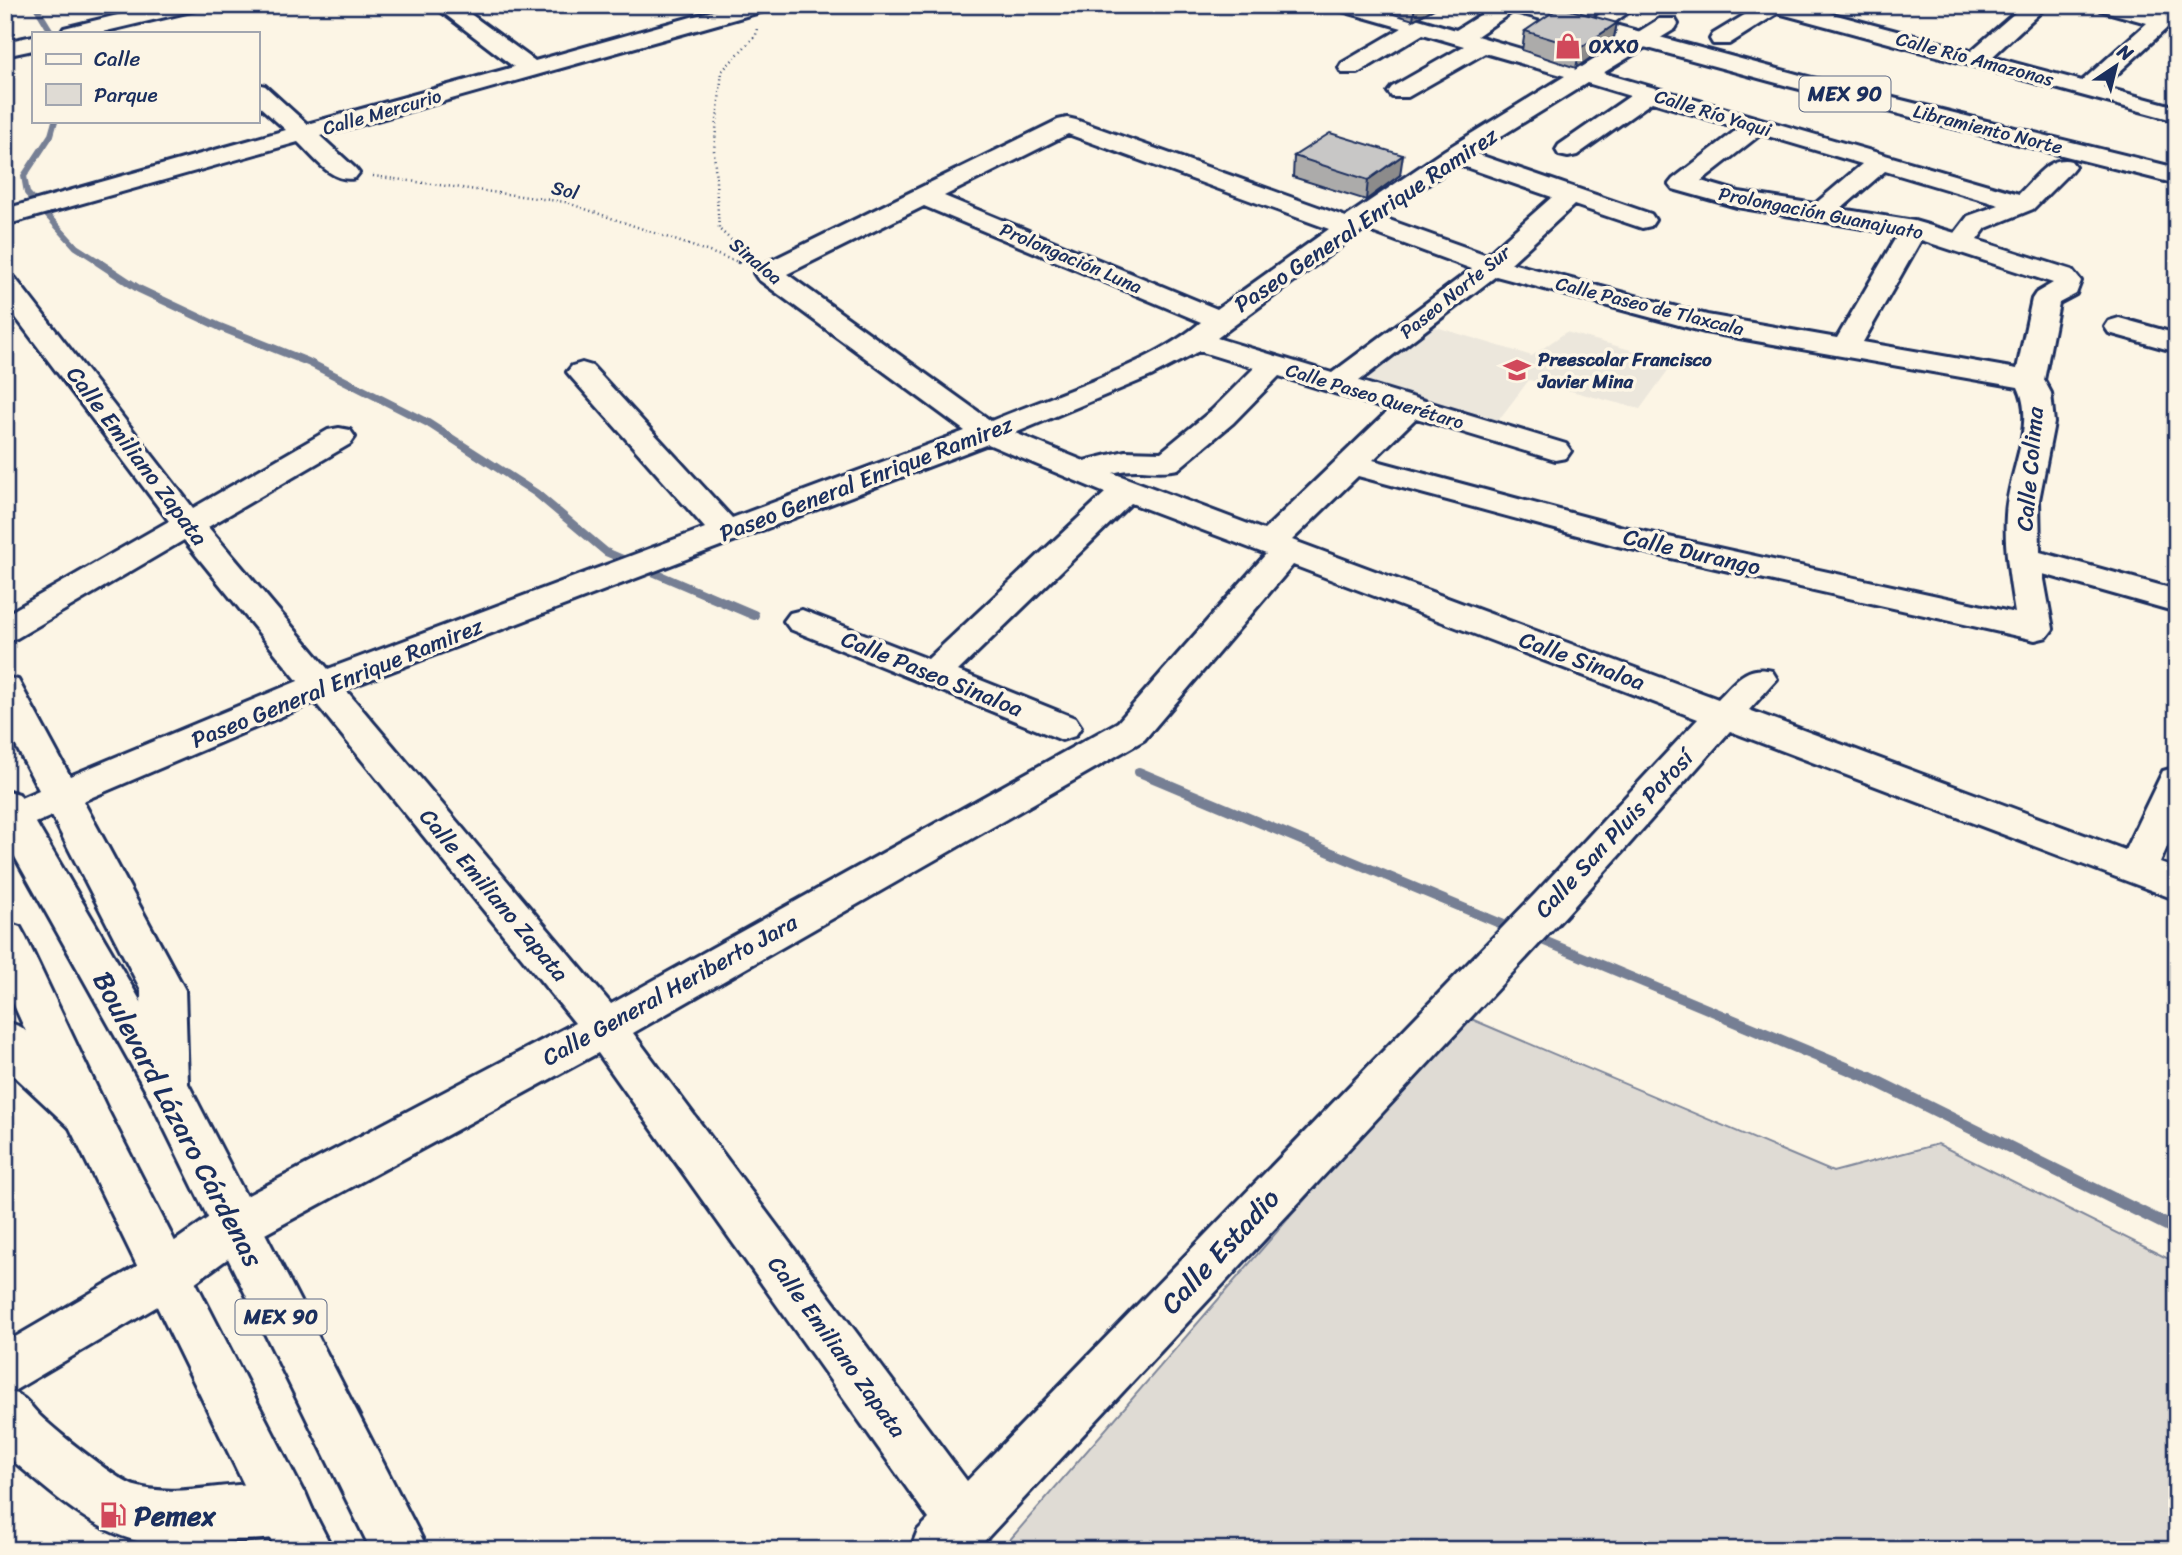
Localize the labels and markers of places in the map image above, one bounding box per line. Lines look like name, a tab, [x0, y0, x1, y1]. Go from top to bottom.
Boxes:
place label: OXXO	[1589, 30, 1639, 63]
shop icon: OXXO	[1553, 31, 1583, 61]
place label: Preescolar Francisco Javier Mina	[1537, 343, 1712, 398]
school or university icon: Preescolar Francisco Javier Mina	[1502, 355, 1532, 385]
place label: Pemex	[134, 1491, 216, 1540]
fuel station icon: Pemex	[98, 1500, 128, 1530]

